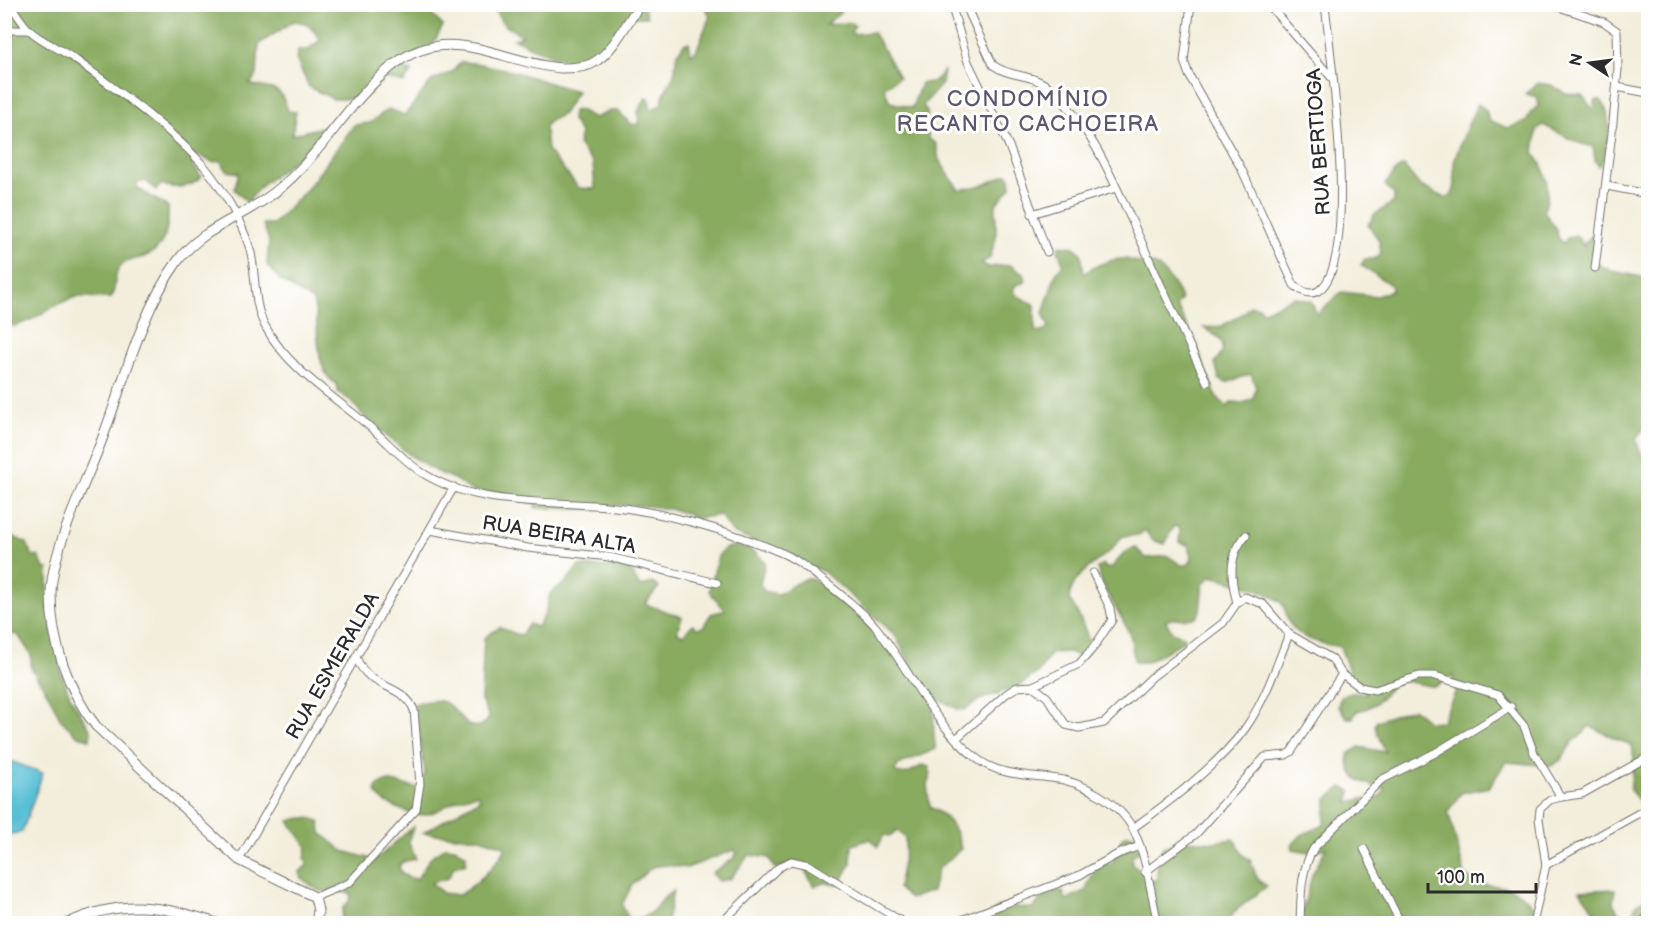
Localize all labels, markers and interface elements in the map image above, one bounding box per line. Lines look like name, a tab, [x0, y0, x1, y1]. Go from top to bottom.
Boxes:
north arrow	[1560, 33, 1620, 93]
text: N	[1566, 52, 1587, 68]
street label: RUA BERTIOGA	[1302, 67, 1336, 216]
district label: CONDOMÍNIO RECANTO CACHOEIRA	[897, 85, 1159, 138]
street label: RUA BEIRA ALTA	[481, 511, 638, 559]
street label: RUA ESMERALDA	[281, 588, 385, 744]
scale bar	[1428, 856, 1536, 894]
text: 100 m	[1437, 867, 1485, 888]

